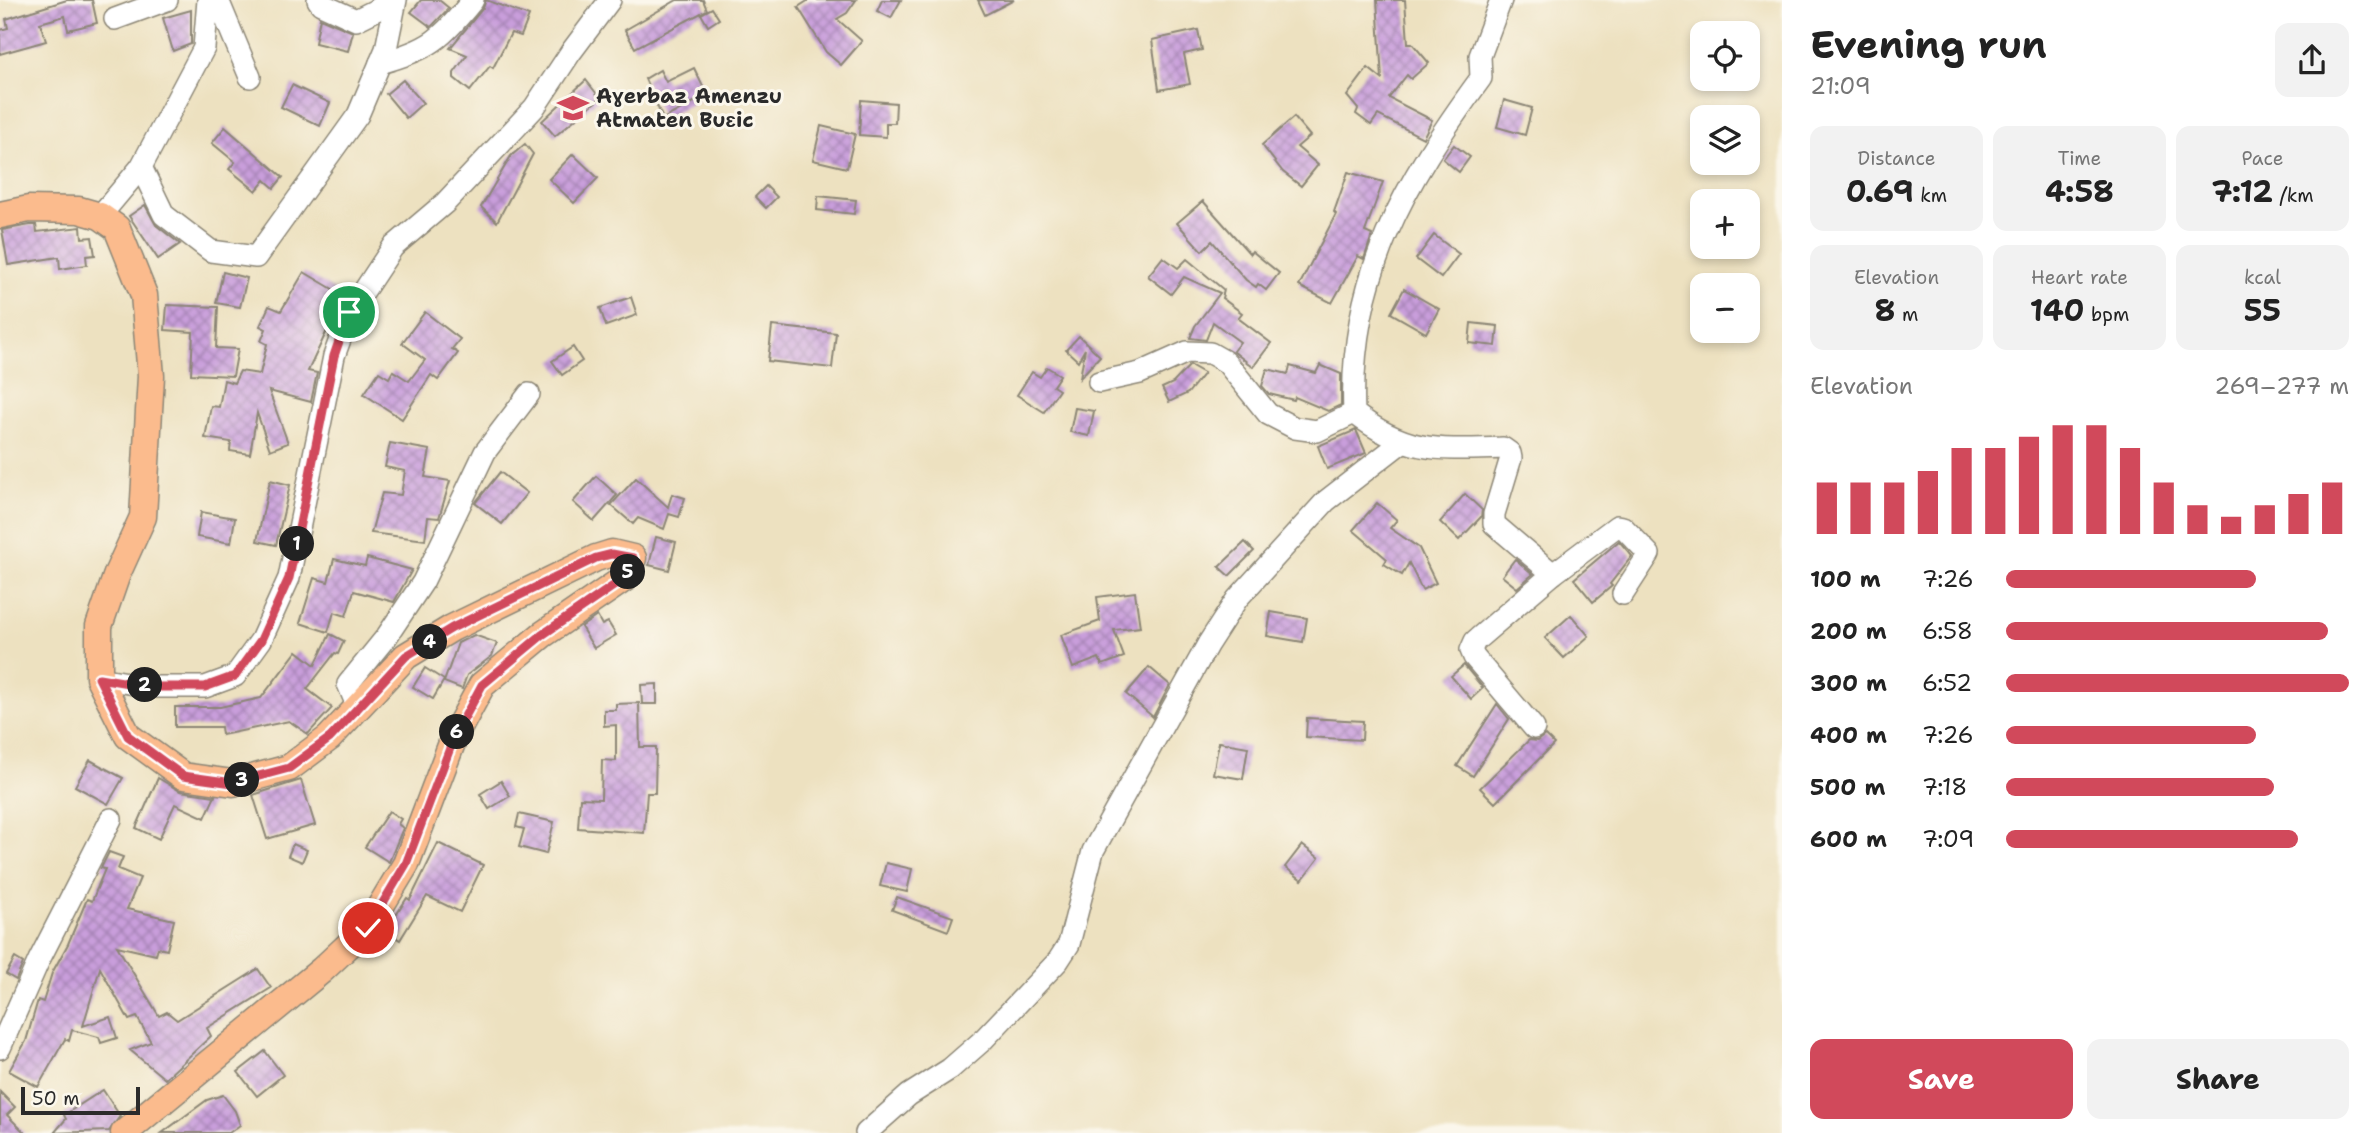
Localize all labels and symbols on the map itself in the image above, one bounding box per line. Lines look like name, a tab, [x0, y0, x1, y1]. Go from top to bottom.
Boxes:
place label: Aɣerbaz Amenzu Atmaten Buɛic	[596, 82, 782, 134]
school or university icon: Aɣerbaz Amenzu Atmaten Buɛic	[556, 91, 590, 125]
pin	[319, 282, 379, 342]
pin: 1	[280, 526, 314, 562]
pin: 5	[610, 554, 646, 590]
pin: 4	[412, 624, 448, 660]
pin: 2	[128, 668, 162, 702]
pin: 6	[440, 714, 475, 750]
pin: 3	[224, 762, 260, 798]
pin	[338, 898, 398, 958]
scale bar	[21, 1084, 140, 1116]

